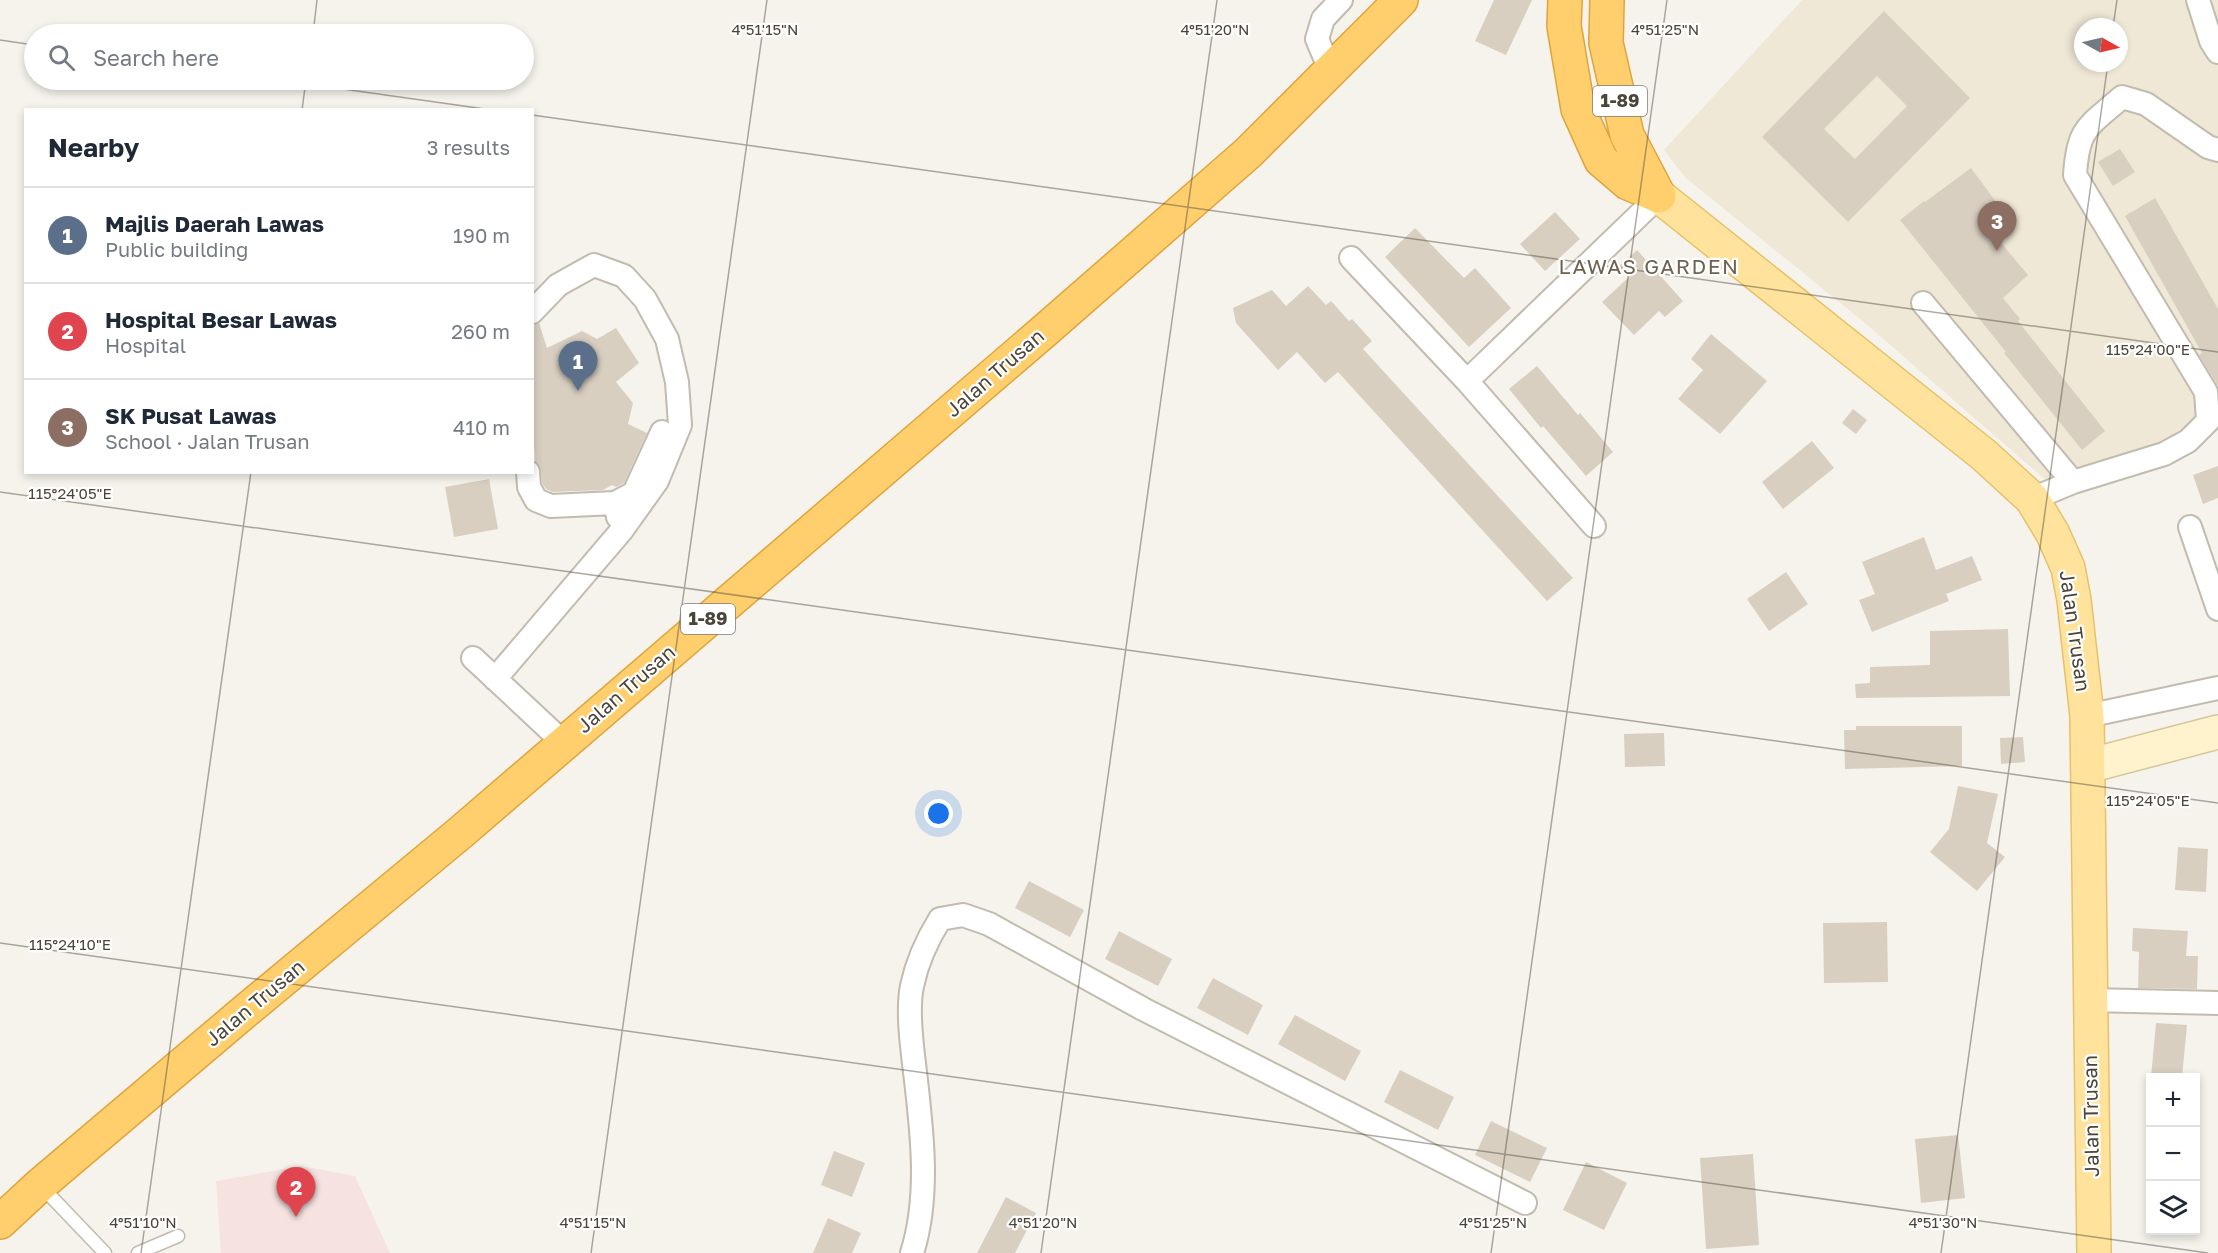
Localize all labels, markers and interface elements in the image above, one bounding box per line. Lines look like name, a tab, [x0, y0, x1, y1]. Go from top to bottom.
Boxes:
north arrow	[2074, 18, 2128, 72]
text: 4°51'15"N	[732, 20, 798, 38]
text: 4°51'20"N	[1181, 20, 1249, 38]
text: 4°51'25"N	[1631, 20, 1699, 38]
search box	[24, 24, 534, 90]
icon: search	[45, 41, 78, 74]
text: Search here	[93, 44, 219, 71]
road number: 1-89	[1593, 86, 1647, 116]
text: Nearby	[48, 132, 139, 163]
text: 3 results	[427, 135, 510, 159]
pin: 3	[1978, 202, 2016, 251]
text: Majlis Daerah Lawas	[105, 210, 324, 237]
text: 1	[62, 223, 73, 247]
text: 190 m	[453, 223, 510, 247]
text: Public building	[105, 237, 248, 261]
district label: LAWAS GARDEN	[1558, 253, 1740, 279]
text: Hospital Besar Lawas	[105, 306, 337, 333]
text: 2	[61, 319, 74, 343]
text: 260 m	[451, 319, 510, 343]
street label: Jalan Trusan	[940, 323, 1048, 421]
text: Hospital	[105, 333, 186, 357]
text: 115°24'00"E	[2106, 340, 2190, 358]
pin: 1	[558, 342, 598, 391]
text: SK Pusat Lawas	[105, 402, 277, 429]
text: 3	[61, 415, 74, 439]
text: 410 m	[453, 415, 510, 439]
text: School · Jalan Trusan	[105, 429, 310, 453]
text: 115°24'05"E	[28, 484, 112, 502]
street label: Jalan Trusan	[2056, 569, 2096, 693]
road number: 1-89	[681, 604, 735, 634]
street label: Jalan Trusan	[571, 639, 679, 737]
text: 115°24'05"E	[2106, 791, 2190, 809]
your location	[924, 799, 953, 828]
text: 115°24'10"E	[29, 935, 111, 953]
street label: Jalan Trusan	[200, 954, 309, 1051]
street label: Jalan Trusan	[2077, 1055, 2103, 1177]
map controls	[2146, 1073, 2200, 1235]
button: +	[2146, 1073, 2200, 1127]
button: −	[2146, 1127, 2200, 1181]
pin: 2	[276, 1168, 316, 1217]
button: layers	[2146, 1181, 2200, 1235]
text: 4°51'10"N	[109, 1213, 177, 1231]
text: 4°51'15"N	[560, 1213, 626, 1231]
text: 4°51'20"N	[1009, 1213, 1077, 1231]
text: 4°51'25"N	[1459, 1213, 1527, 1231]
text: 4°51'30"N	[1909, 1213, 1977, 1231]

